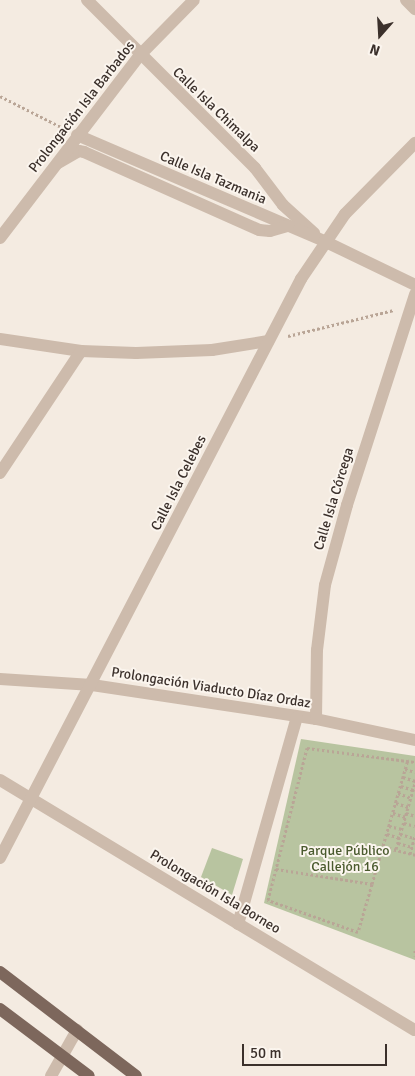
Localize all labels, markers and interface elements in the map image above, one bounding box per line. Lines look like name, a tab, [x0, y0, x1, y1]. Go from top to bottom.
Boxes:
north arrow	[355, 10, 405, 60]
street label: Prolongación Isla Barbados	[25, 38, 139, 176]
text: N	[368, 40, 382, 59]
street label: Calle Isla Chimalpa	[169, 64, 263, 156]
street label: Calle Isla Tazmania	[157, 148, 269, 208]
street label: Calle Isla Celebes	[148, 432, 210, 534]
street label: Calle Isla Córcega	[310, 446, 358, 552]
street label: Prolongación Viaducto Díaz Ordaz	[110, 664, 312, 712]
park label: Parque Público Callejón 16	[300, 843, 390, 876]
street label: Prolongación Isla Borneo	[147, 846, 283, 938]
scale bar	[245, 1034, 390, 1066]
text: 50 m	[250, 1044, 281, 1062]

